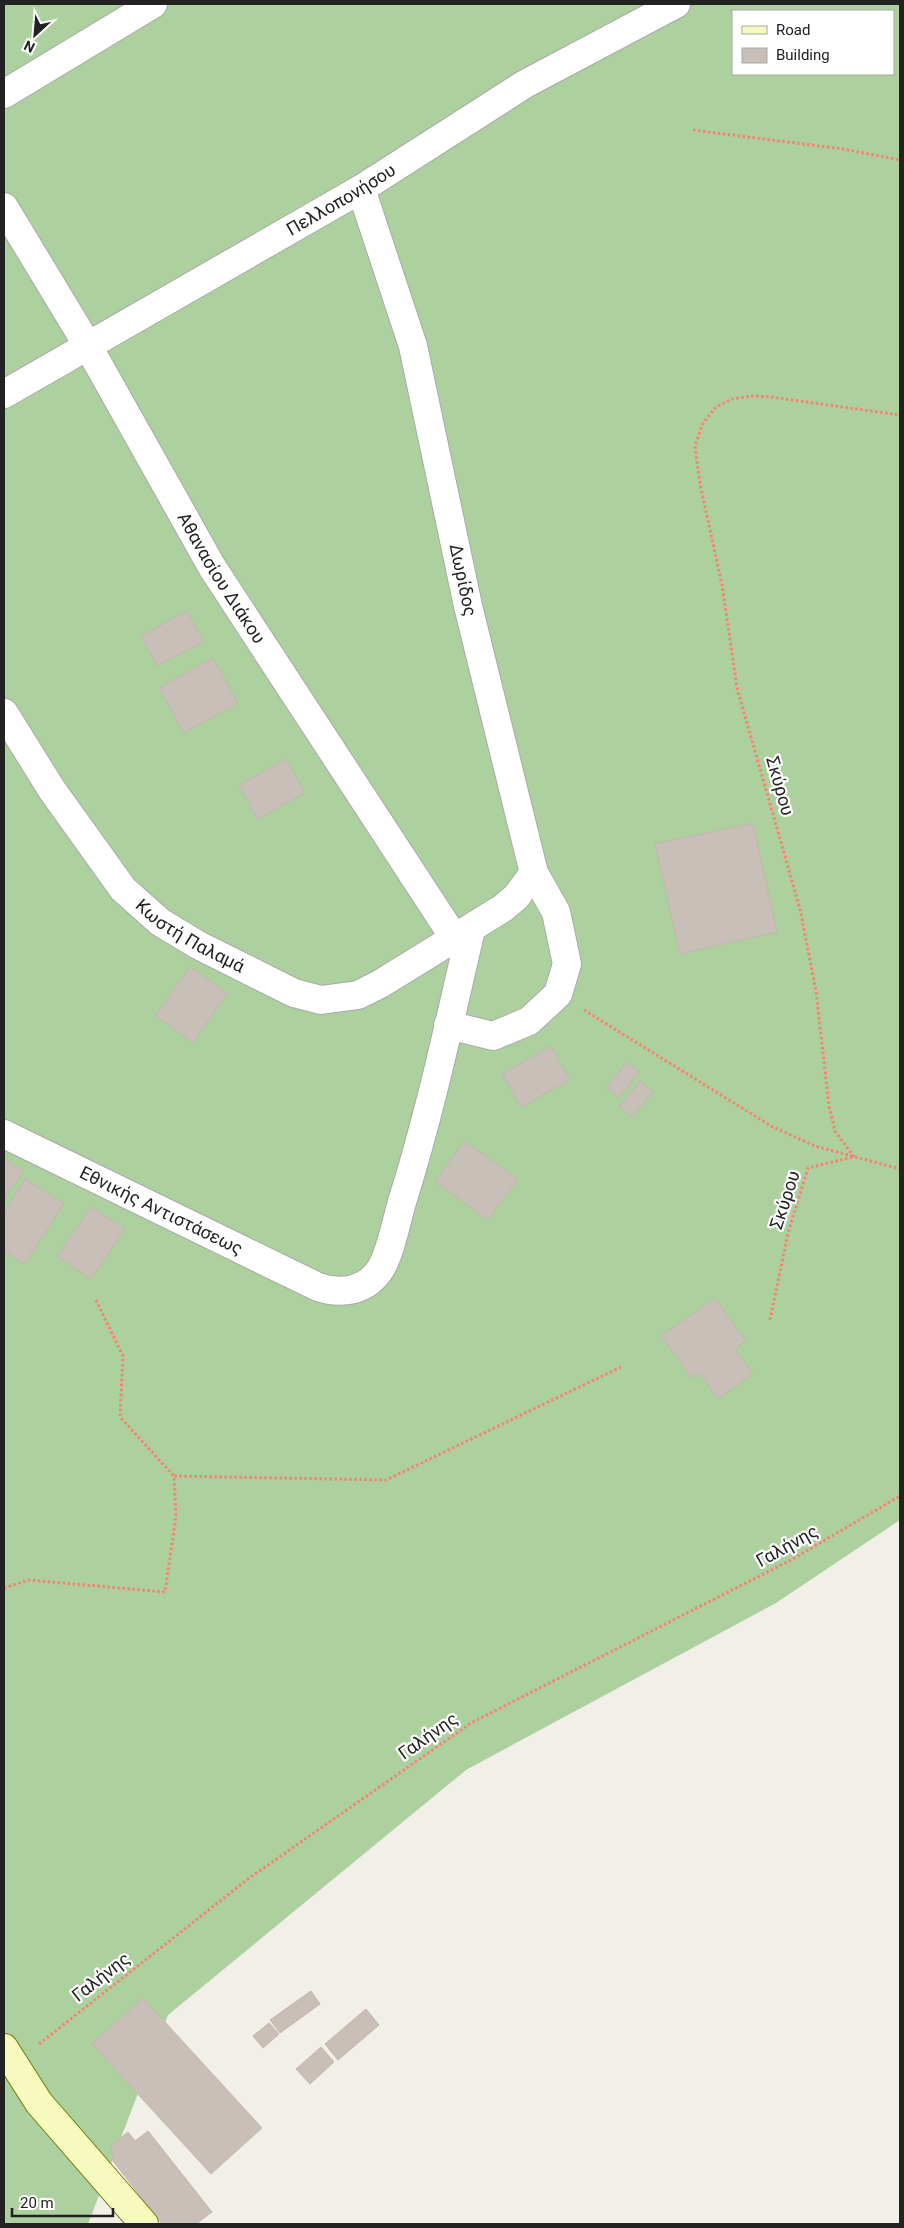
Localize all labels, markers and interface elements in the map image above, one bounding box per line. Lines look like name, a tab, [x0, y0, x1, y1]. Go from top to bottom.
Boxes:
north arrow	[10, 10, 60, 60]
legend	[732, 10, 894, 75]
text: Road	[776, 21, 810, 39]
text: N	[21, 37, 37, 56]
text: Building	[776, 46, 830, 64]
street label: Πελλοπονήσου	[283, 159, 399, 240]
street label: Αθανασίου Διάκου	[173, 508, 270, 647]
street label: Δωρίδος	[446, 542, 481, 618]
street label: Σκύρου	[762, 754, 799, 818]
street label: Κωστή Παλαμά	[132, 894, 249, 977]
street label: Εθνικής Αντιστάσεως	[77, 1162, 247, 1259]
street label: Σκύρου	[765, 1168, 804, 1232]
street label: Γαλήνης	[752, 1520, 821, 1571]
street label: Γαλήνης	[394, 1708, 461, 1764]
street label: Γαλήνης	[68, 1948, 134, 2006]
scale bar	[12, 2186, 114, 2218]
text: 20 m	[20, 2194, 54, 2212]

